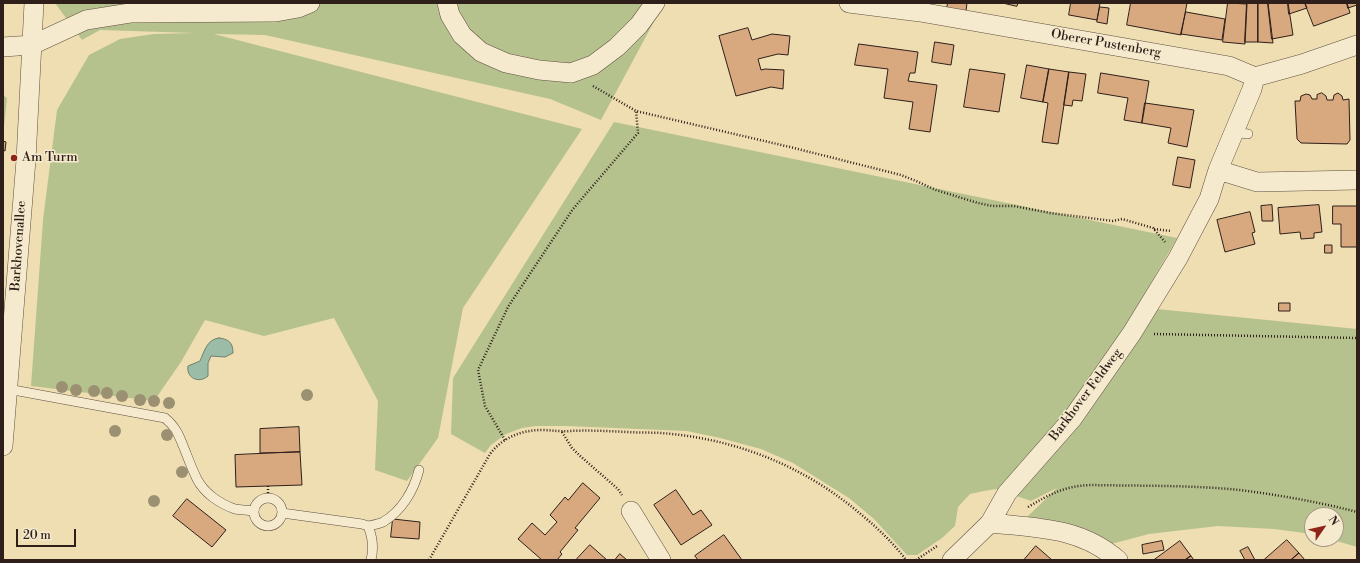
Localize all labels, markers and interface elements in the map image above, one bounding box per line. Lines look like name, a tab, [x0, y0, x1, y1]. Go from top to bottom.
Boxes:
street label: Oberer Pustenberg	[1050, 27, 1162, 61]
place label: Am Turm	[22, 150, 78, 166]
marker: Am Turm	[9, 153, 19, 163]
street label: Barkhovenallee	[8, 200, 30, 292]
street label: Barkhover Feldweg	[1046, 346, 1126, 444]
north arrow	[1304, 507, 1344, 547]
text: N	[1325, 513, 1341, 528]
scale bar	[18, 521, 78, 547]
text: 20 m	[23, 528, 51, 543]

